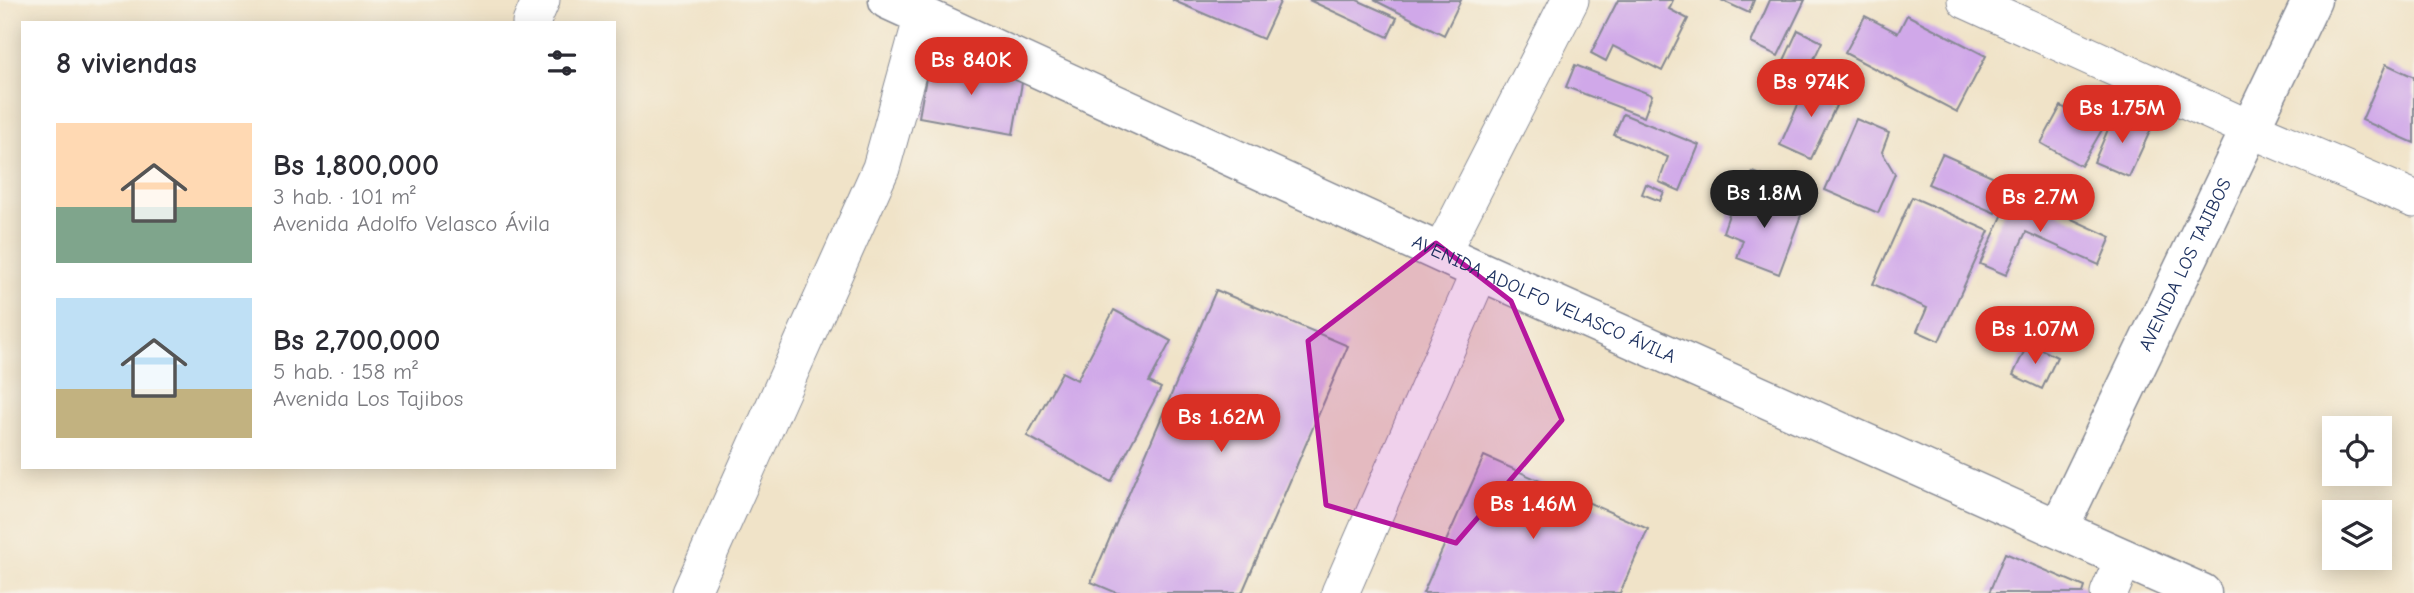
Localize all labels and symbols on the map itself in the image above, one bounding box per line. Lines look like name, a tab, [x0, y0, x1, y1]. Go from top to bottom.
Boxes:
pin: Bs 840K	[906, 38, 1036, 97]
pin: Bs 974K	[1746, 60, 1876, 119]
pin: Bs 1.75M	[2050, 86, 2194, 145]
pin: Bs 1.8M	[1699, 170, 1829, 230]
pin: Bs 2.7M	[1975, 174, 2105, 234]
street label: AVENIDA LOS TAJIBOS	[2134, 175, 2236, 355]
street label: AVENIDA ADOLFO VELASCO ÁVILA	[1409, 230, 1679, 368]
pin: Bs 1.07M	[1963, 306, 2107, 366]
pin: Bs 1.62M	[1149, 394, 1293, 454]
pin: Bs 1.46M	[1461, 482, 1605, 541]

